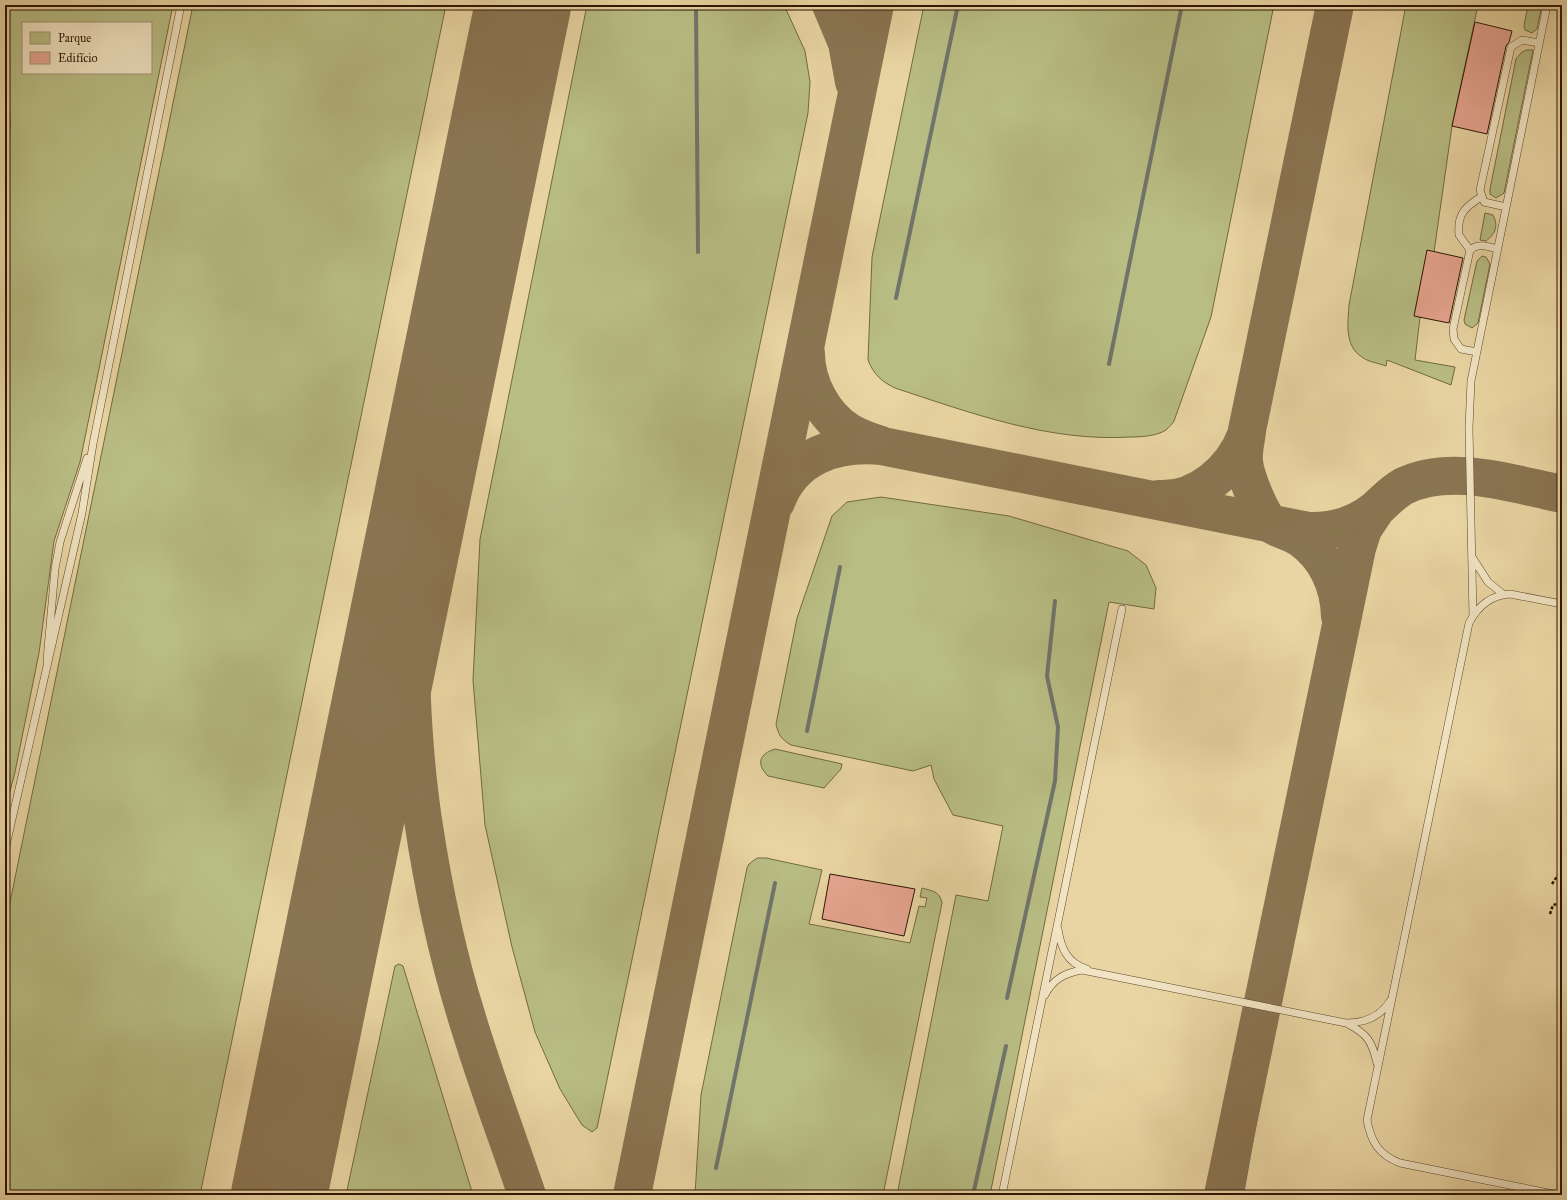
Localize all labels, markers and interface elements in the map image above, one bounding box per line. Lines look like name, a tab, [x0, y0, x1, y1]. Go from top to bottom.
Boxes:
legend	[22, 22, 152, 74]
text: Parque	[58, 31, 91, 46]
text: Edifício	[58, 51, 98, 65]

